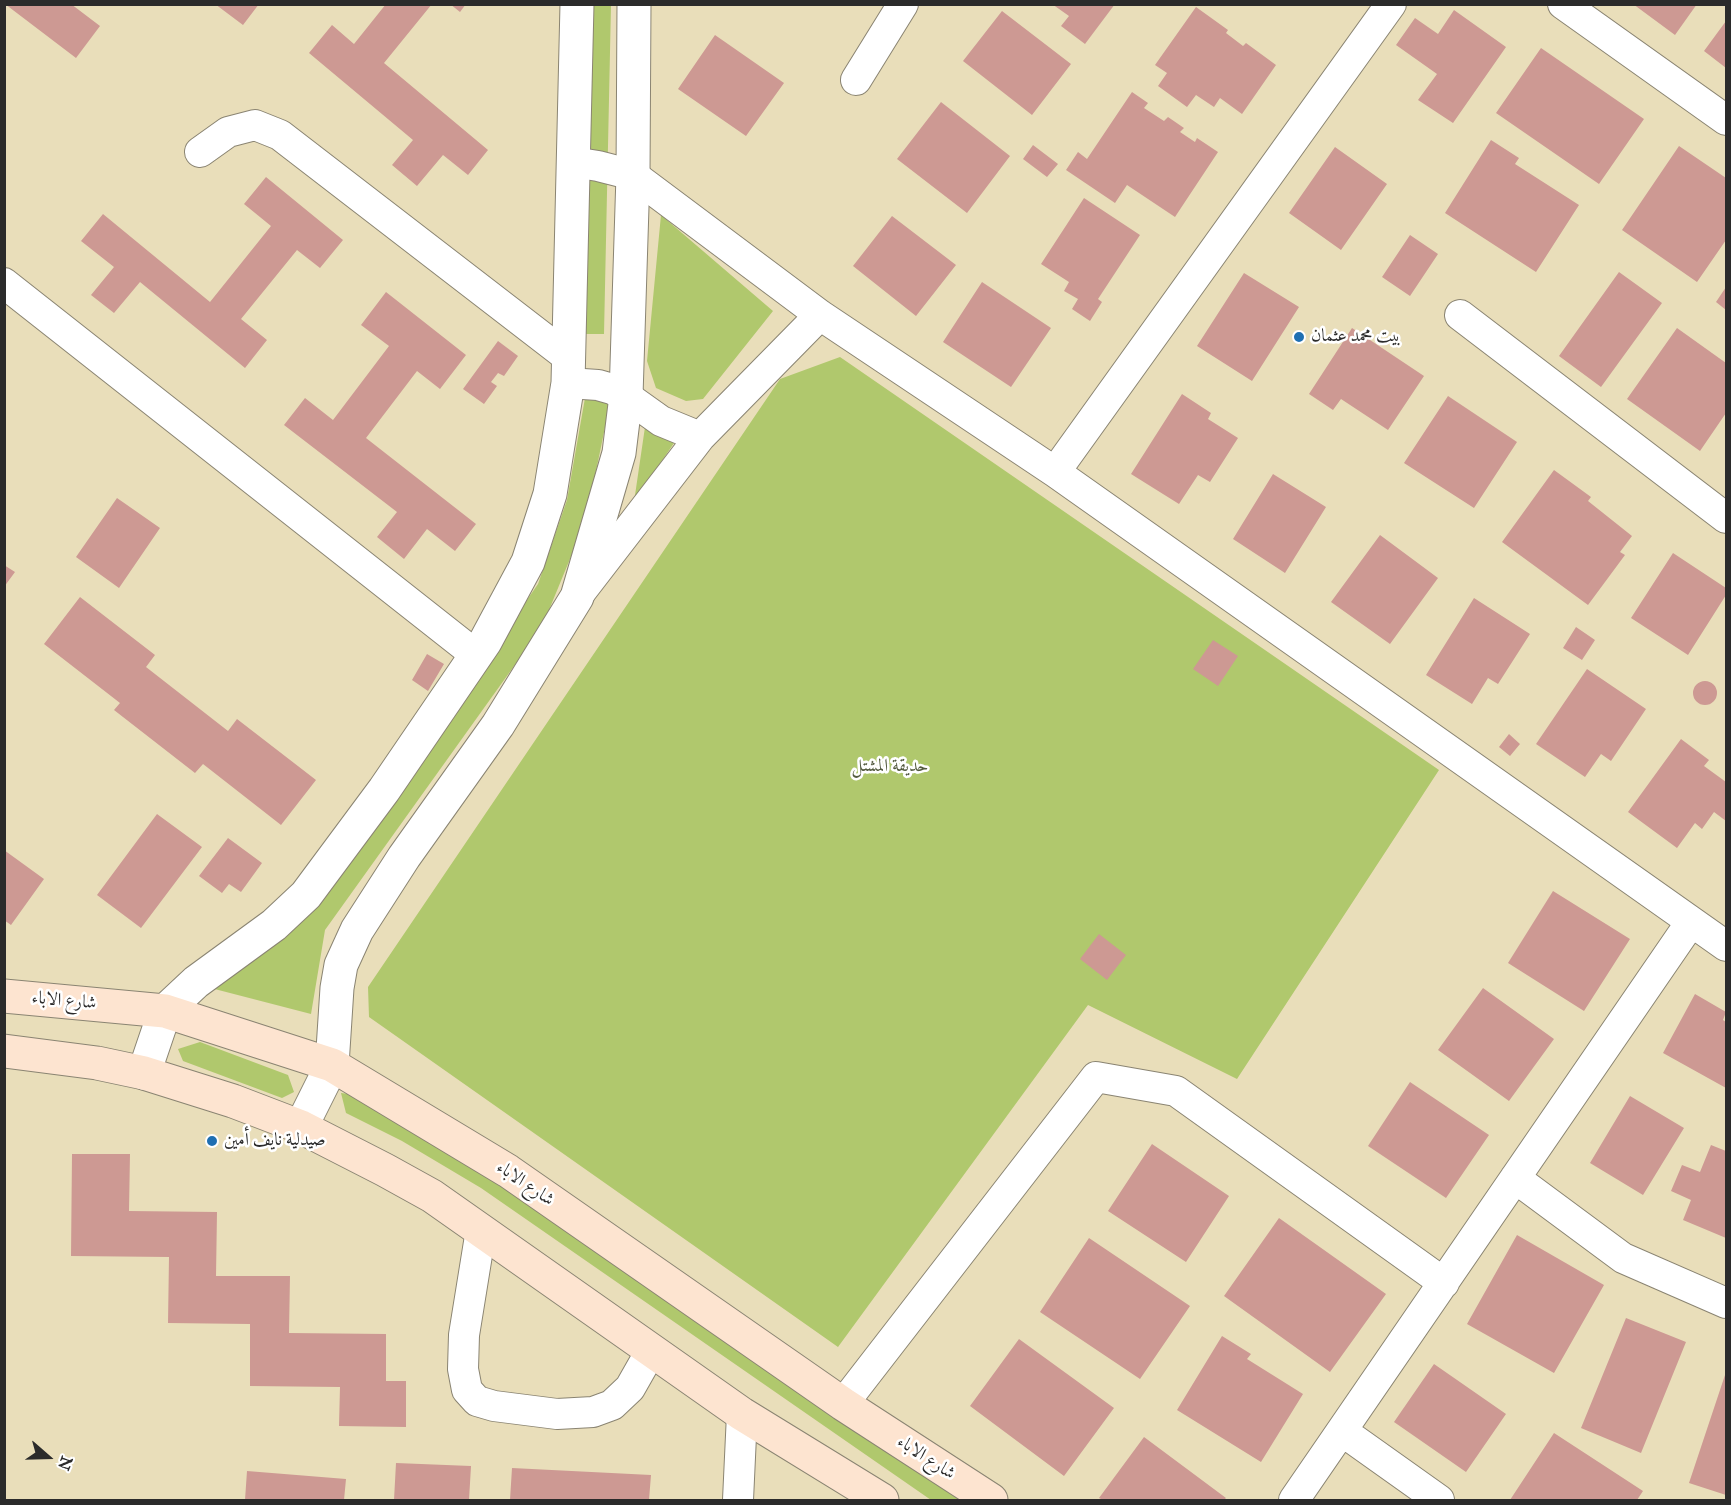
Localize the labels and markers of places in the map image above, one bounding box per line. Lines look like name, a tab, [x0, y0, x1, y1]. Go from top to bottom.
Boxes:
place label: بيت محمد عثمان	[1311, 326, 1401, 348]
marker: بيت محمد عثمان	[1292, 330, 1306, 344]
place label: صيدلية نايف أمين	[224, 1130, 325, 1152]
marker: صيدلية نايف أمين	[205, 1134, 219, 1148]

